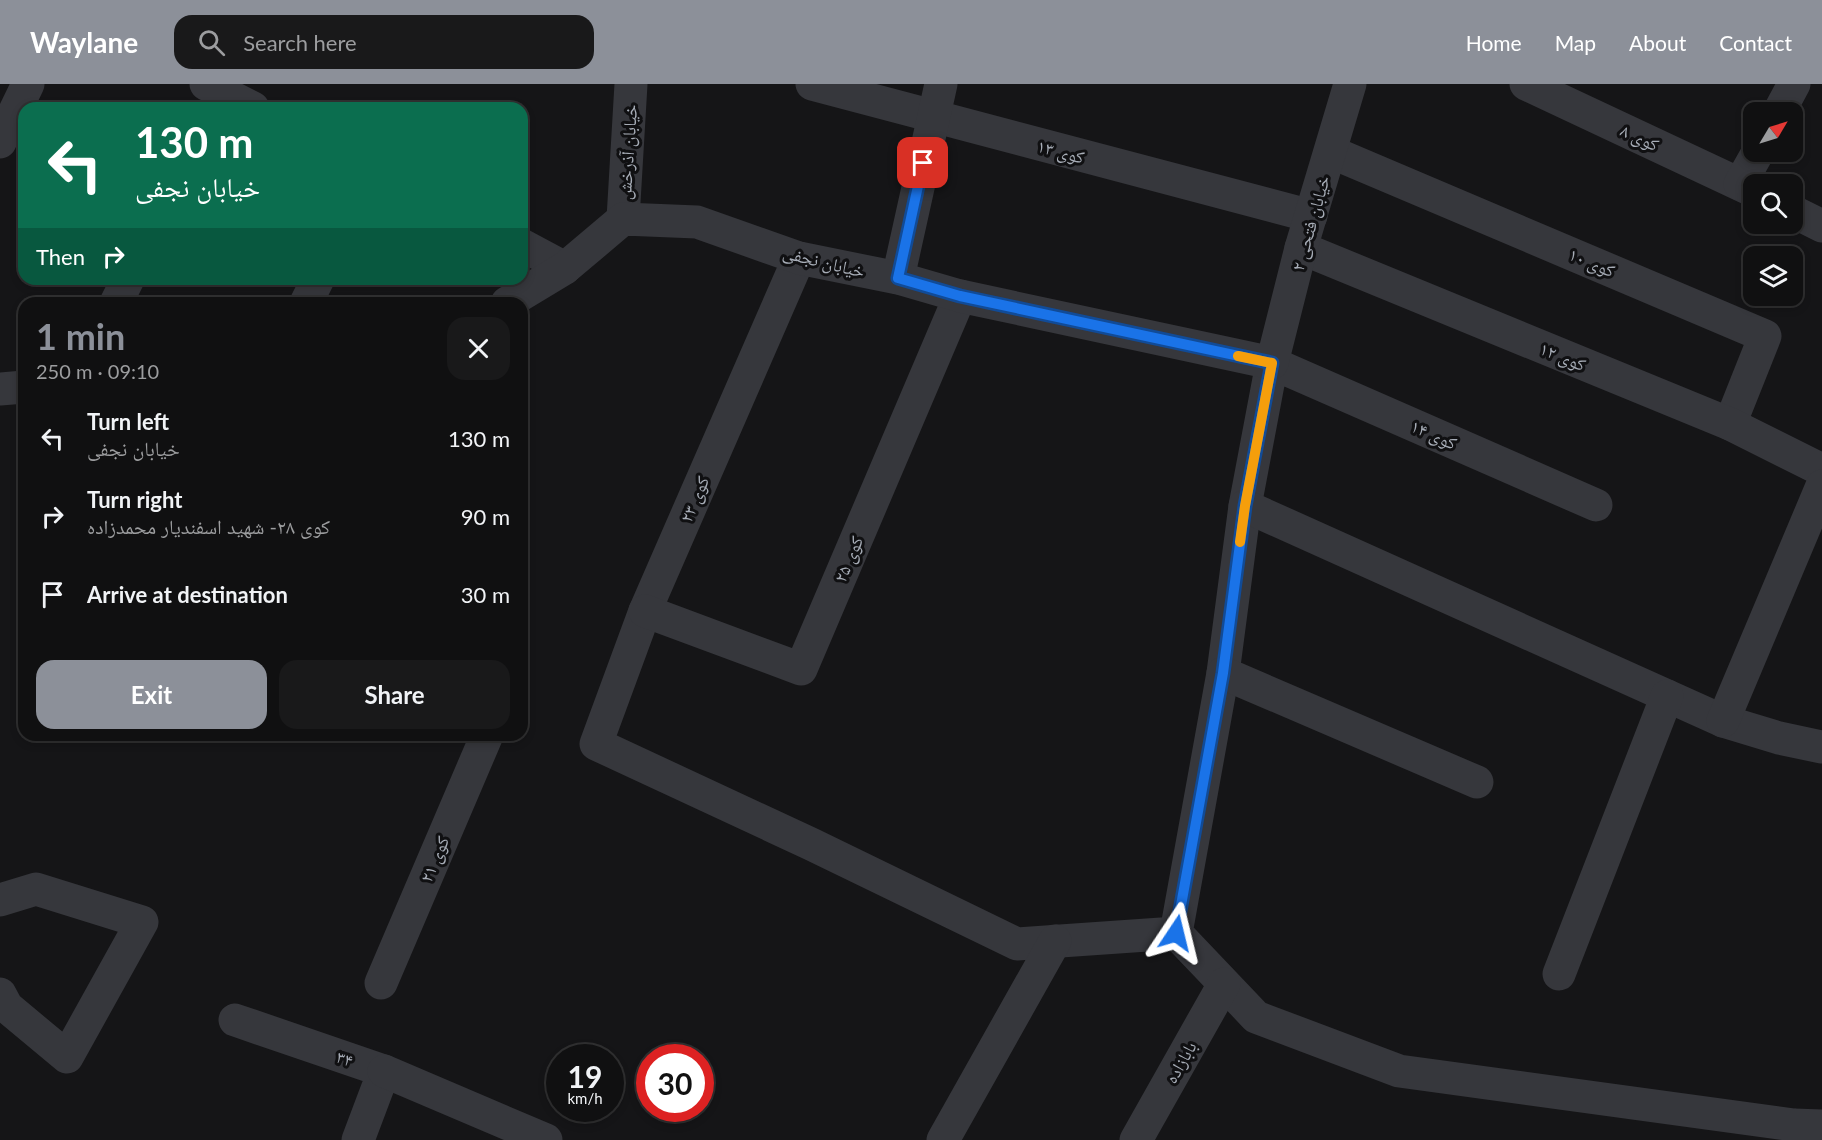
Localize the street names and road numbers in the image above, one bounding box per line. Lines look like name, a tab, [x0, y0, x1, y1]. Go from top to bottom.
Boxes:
street label: خیابان آذرخش	[613, 104, 642, 201]
street label: کوی ۸	[1617, 119, 1663, 156]
street label: کوی ۱۳	[1035, 134, 1087, 169]
street label: خیابان فتحی ۲	[1286, 173, 1335, 274]
street label: خیابان نجفی	[781, 240, 867, 283]
street label: کوی ۱۰	[1565, 243, 1619, 283]
street label: کوی ۱۲	[1536, 337, 1590, 376]
street label: کوی ۱۴	[1407, 414, 1461, 455]
street label: کوی ۲۳	[675, 472, 715, 526]
street label: کوی ۲۵	[829, 532, 869, 586]
street label: کوی ۲۱	[415, 832, 455, 886]
street label: بابازاده	[1159, 1037, 1201, 1087]
street label: ۳۴	[334, 1045, 356, 1071]

